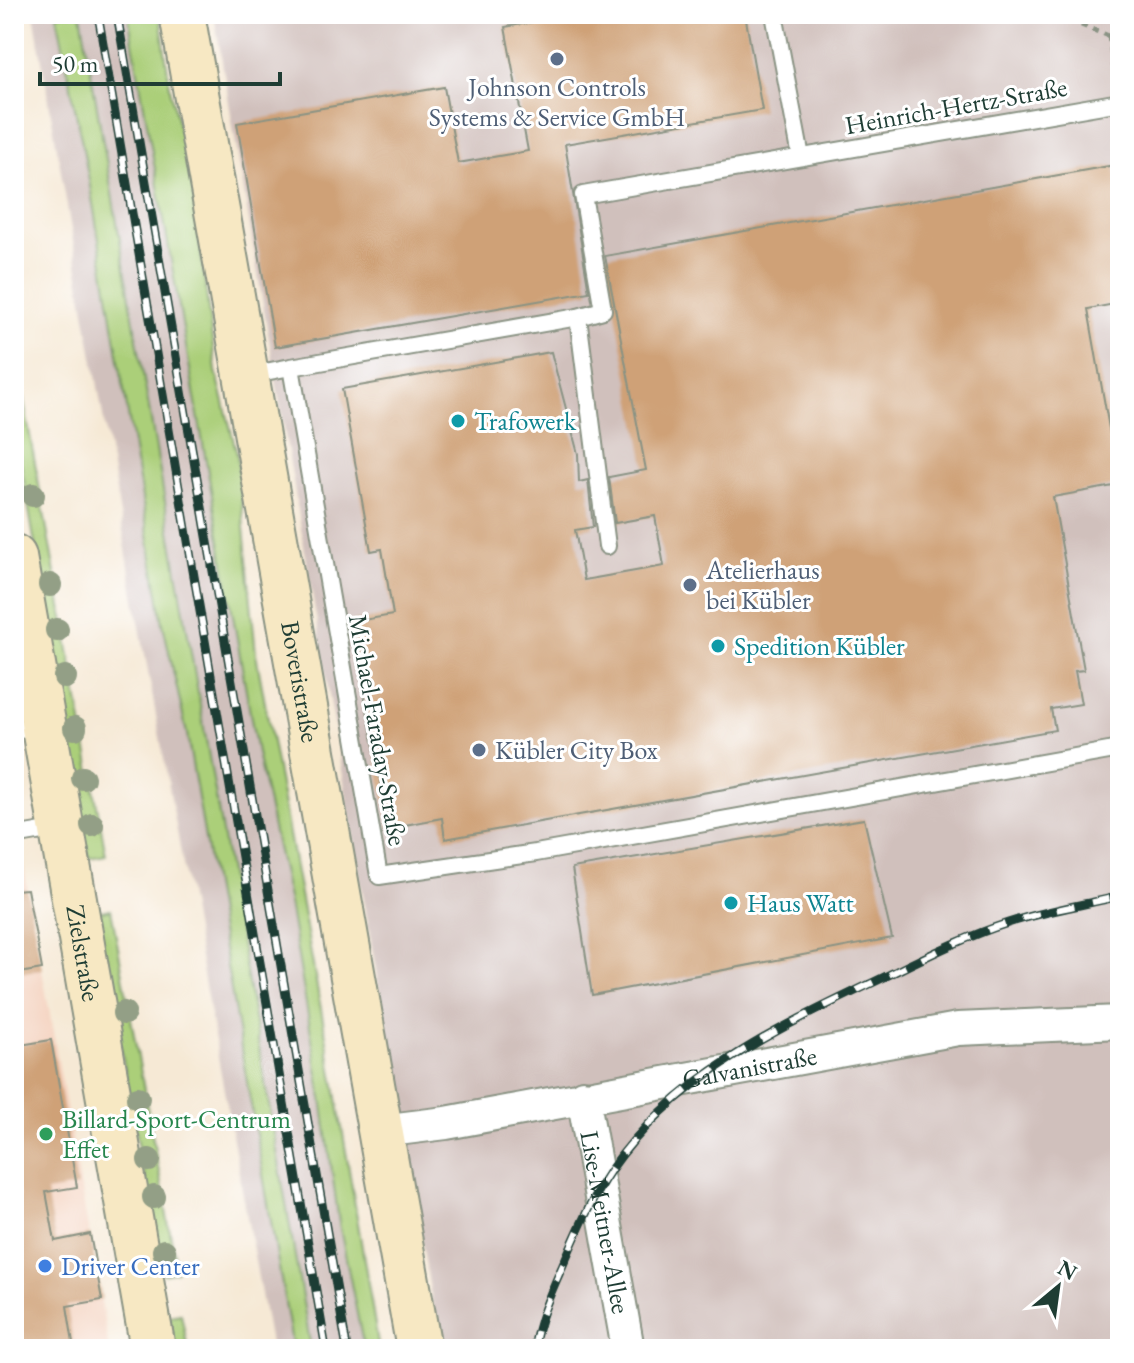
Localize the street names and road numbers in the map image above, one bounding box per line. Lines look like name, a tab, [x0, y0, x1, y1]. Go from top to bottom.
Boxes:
street label: Heinrich-Hertz-Straße	[842, 70, 1070, 142]
street label: Michael-Faraday-Straße	[341, 612, 415, 848]
street label: Boveristraße	[273, 618, 328, 745]
street label: Zielstraße	[58, 902, 109, 1004]
street label: Galvanistraße	[680, 1038, 819, 1096]
street label: Lise-Meitner-Allee	[572, 1128, 638, 1316]

